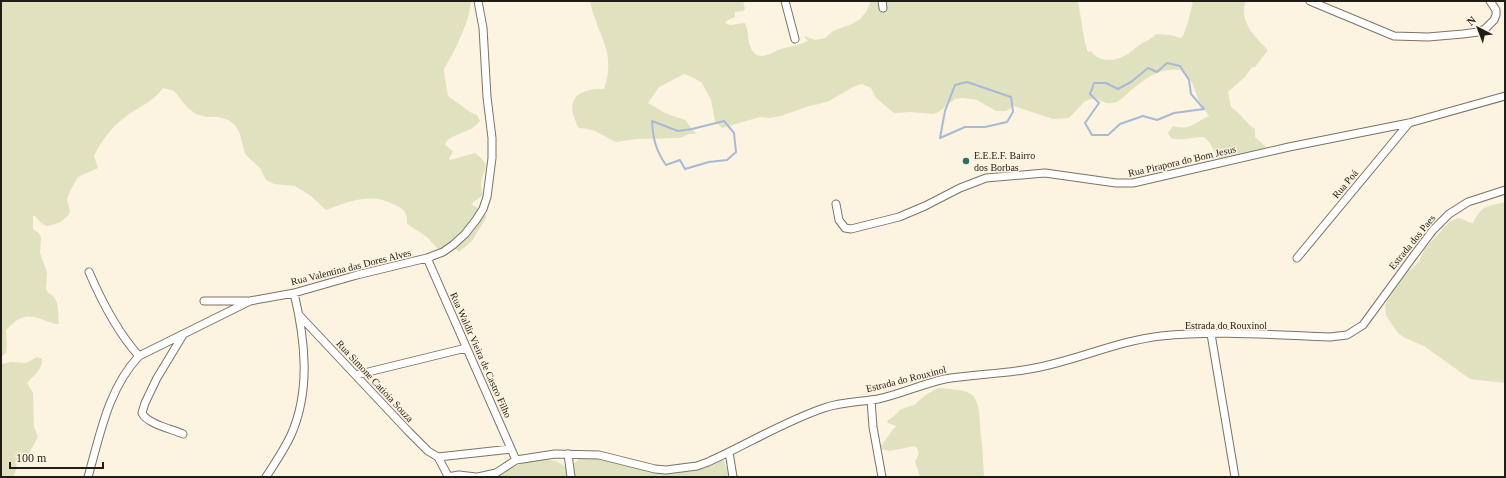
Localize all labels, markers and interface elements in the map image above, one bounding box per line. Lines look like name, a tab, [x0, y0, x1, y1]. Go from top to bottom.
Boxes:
north arrow	[1458, 8, 1498, 48]
text: N	[1464, 13, 1478, 28]
street label: Rua Pirapora do Bom Jesus	[1127, 143, 1237, 179]
place label: E.E.E.F. Bairro dos Borbas	[974, 150, 1035, 173]
marker: E.E.E.F. Bairro dos Borbas	[961, 156, 971, 166]
street label: Rua Poá	[1330, 167, 1360, 200]
street label: Estrada dos Paes	[1387, 212, 1437, 272]
street label: Rua Valentina das Dores Alves	[290, 247, 412, 287]
street label: Rua Waldir Vieira de Castro Filho	[448, 291, 514, 419]
street label: Estrada do Rouxinol	[1185, 320, 1267, 331]
street label: Rua Simone Catioia Souza	[334, 338, 416, 424]
street label: Estrada do Rouxinol	[865, 364, 947, 394]
scale bar	[10, 444, 103, 470]
text: 100 m	[16, 451, 47, 465]

